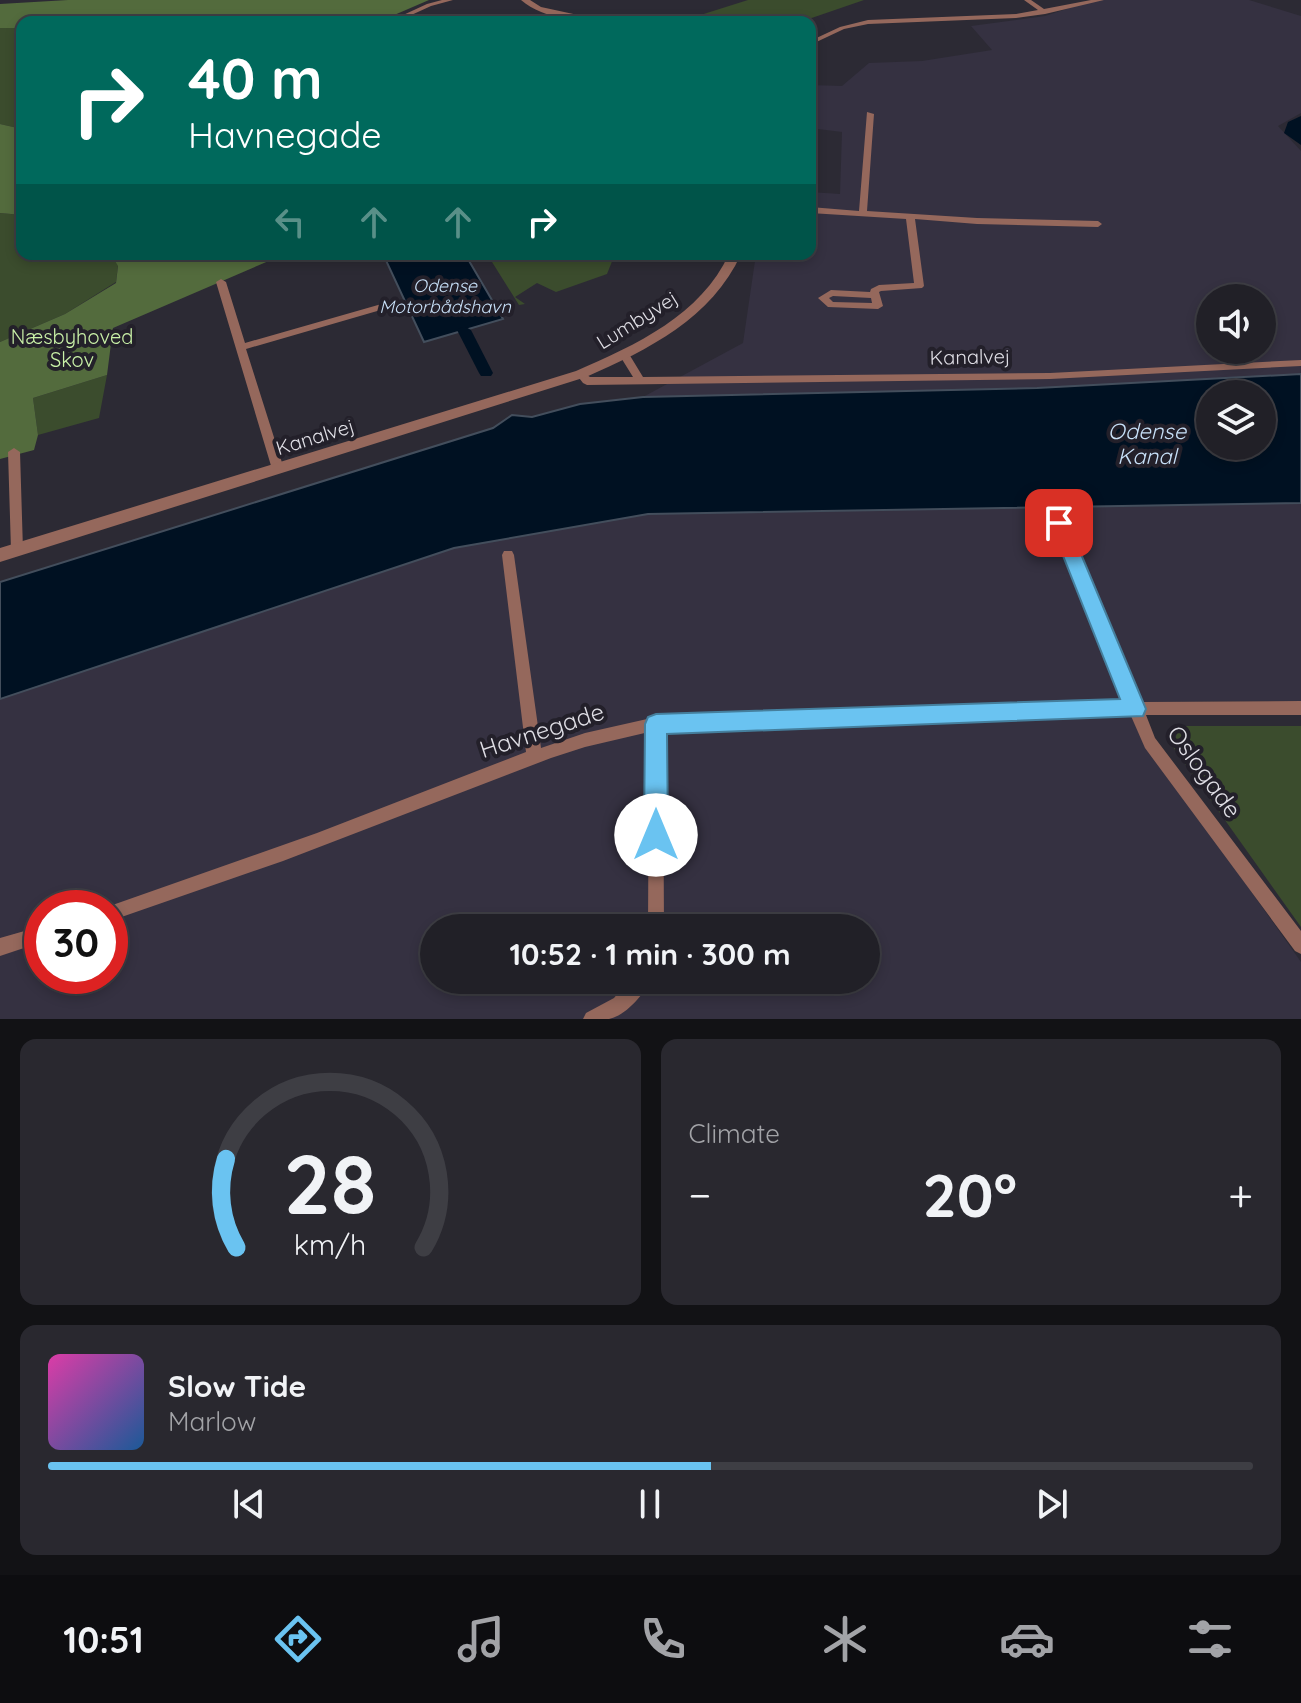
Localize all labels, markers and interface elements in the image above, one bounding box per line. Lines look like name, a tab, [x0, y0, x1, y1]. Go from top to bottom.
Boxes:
text: 40 m	[188, 43, 323, 113]
icon: right	[56, 48, 160, 152]
text: Havnegade	[188, 112, 382, 157]
icon: left	[268, 200, 312, 244]
icon: ahead	[352, 200, 396, 244]
icon: ahead	[436, 200, 480, 244]
icon: right	[520, 200, 564, 244]
water label: Odense Motorbådshavn	[379, 274, 511, 318]
map controls	[1196, 284, 1276, 460]
button: sound	[1196, 284, 1276, 364]
street label: Lumbyvej	[592, 285, 682, 354]
park label: Næsbyhoved Skov	[11, 324, 133, 372]
street label: Kanalvej	[929, 343, 1011, 370]
button: layers	[1196, 380, 1276, 460]
street label: Kanalvej	[273, 413, 357, 460]
water label: Odense Kanal	[1108, 417, 1188, 470]
pin	[1025, 489, 1093, 557]
icon: arrive	[1037, 501, 1081, 545]
street label: Havnegade	[476, 696, 608, 764]
street label: Oslogade	[1161, 719, 1248, 823]
position arrow	[614, 793, 698, 877]
speed limit sign: 30	[24, 890, 128, 994]
text: 10:52 · 1 min · 300 m	[509, 935, 791, 973]
text: Climate	[689, 1117, 780, 1150]
text: 28	[284, 1131, 377, 1235]
text: 20°	[923, 1157, 1017, 1232]
text: −	[689, 1167, 711, 1222]
text: +	[1228, 1167, 1253, 1222]
text: km/h	[294, 1226, 367, 1262]
text: Slow Tide	[168, 1367, 306, 1405]
text: Marlow	[168, 1405, 256, 1438]
icon: previous	[227, 1482, 271, 1526]
icon: pause	[628, 1482, 672, 1526]
icon: next	[1030, 1482, 1074, 1526]
icon: directions	[270, 1611, 326, 1667]
icon: music	[453, 1611, 509, 1667]
icon: phone	[635, 1611, 691, 1667]
icon: climate	[817, 1611, 873, 1667]
icon: car	[999, 1611, 1055, 1667]
icon: filters	[1182, 1611, 1238, 1667]
text: 10:51	[63, 1617, 144, 1662]

